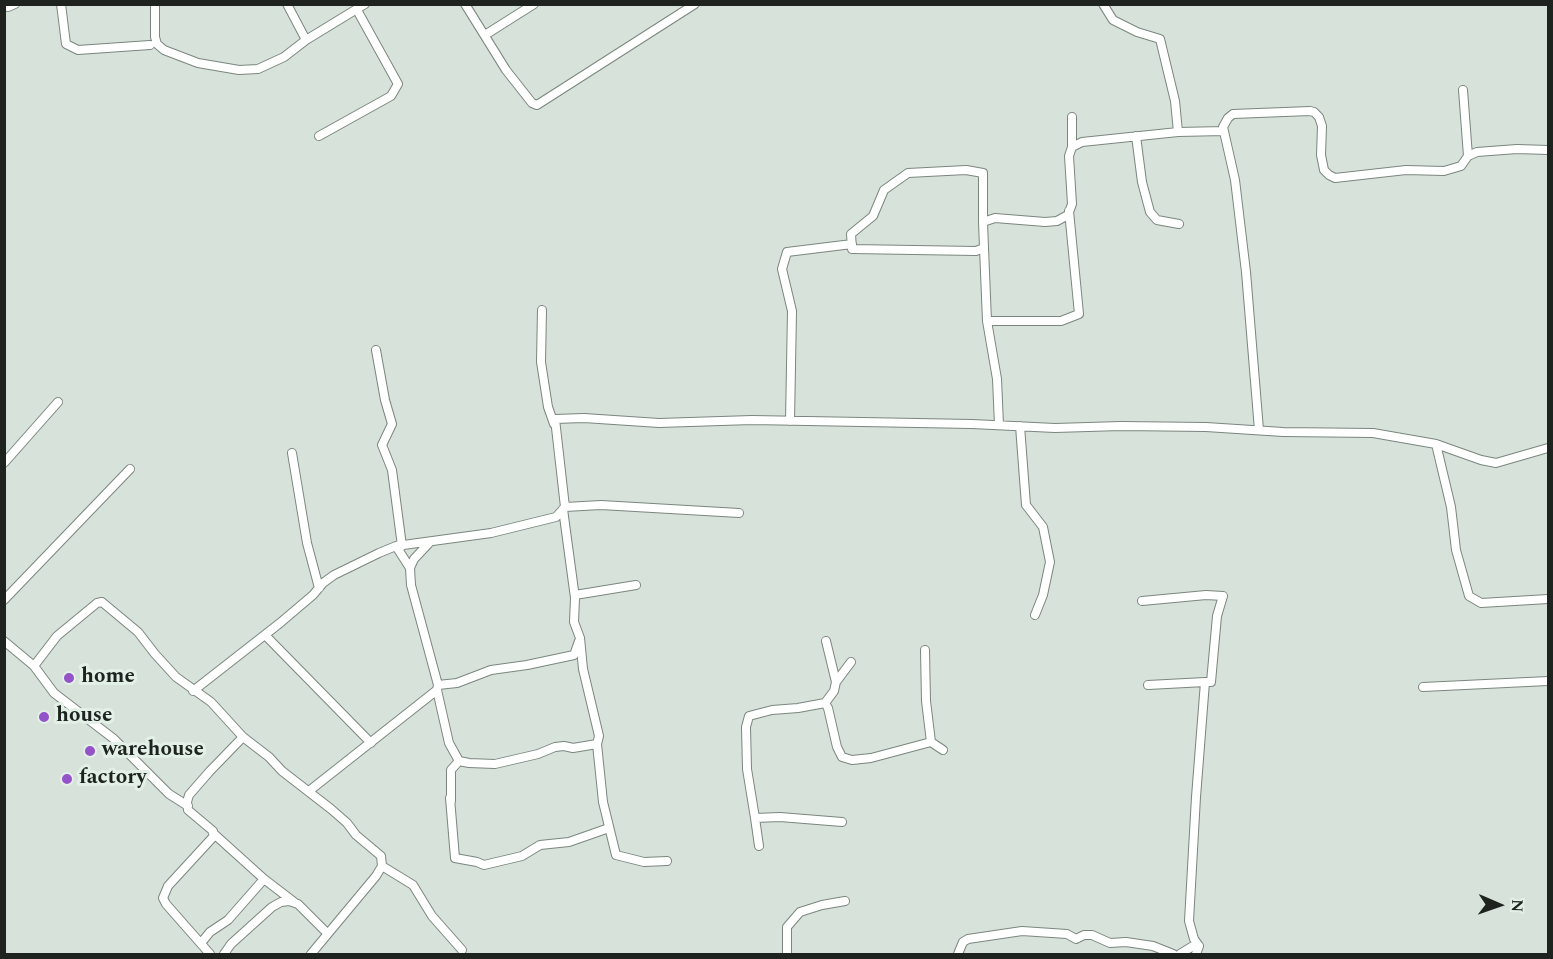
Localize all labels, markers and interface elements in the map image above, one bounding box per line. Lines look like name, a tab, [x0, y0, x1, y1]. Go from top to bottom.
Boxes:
place label: home	[81, 665, 135, 691]
marker: home	[62, 671, 76, 685]
place label: house	[56, 704, 112, 730]
marker: house	[37, 710, 51, 724]
place label: warehouse	[102, 738, 204, 764]
marker: warehouse	[83, 744, 97, 758]
place label: factory	[79, 766, 146, 792]
marker: factory	[60, 772, 74, 786]
north arrow	[1469, 875, 1529, 935]
text: N	[1505, 899, 1529, 913]

